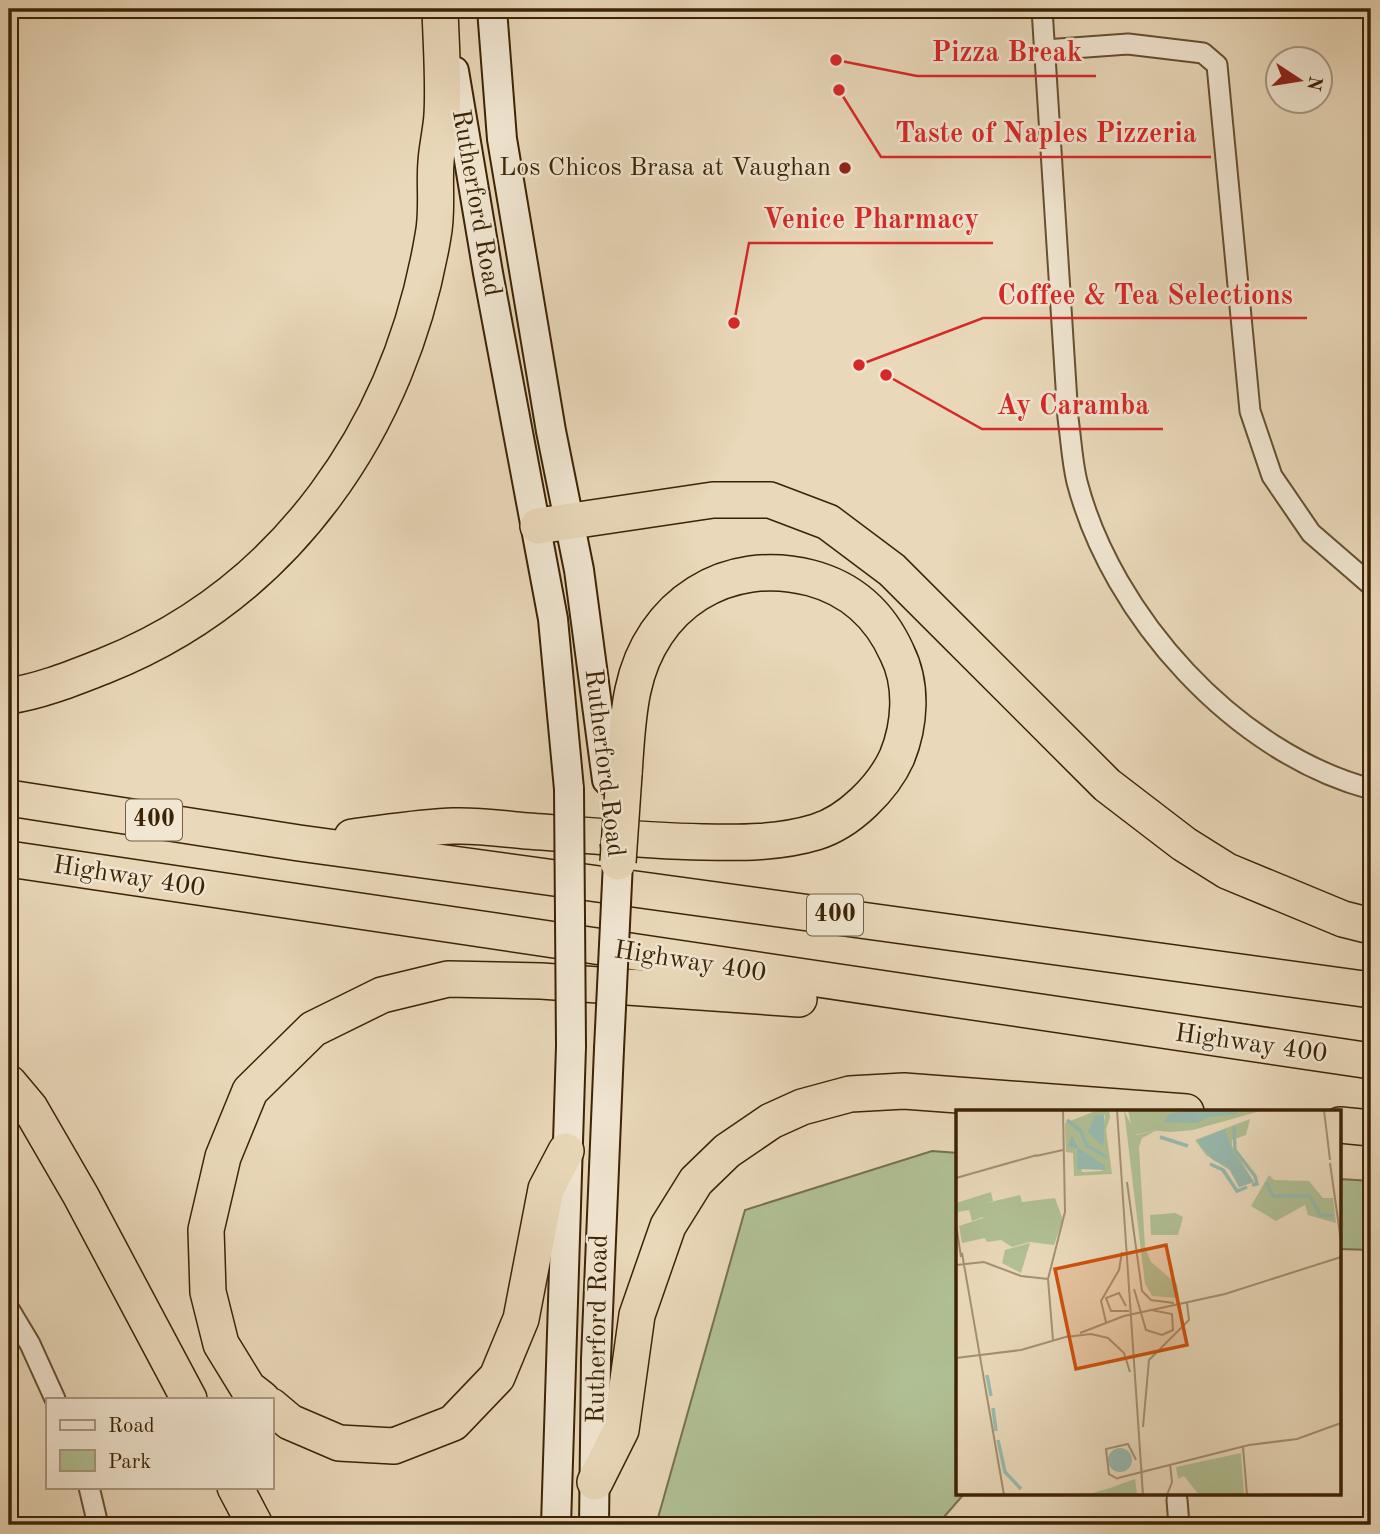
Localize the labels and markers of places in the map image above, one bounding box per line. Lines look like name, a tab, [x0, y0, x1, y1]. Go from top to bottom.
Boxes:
callout: Pizza Break	[917, 27, 1096, 76]
callout: Taste of Naples Pizzeria	[881, 108, 1211, 157]
place label: Los Chicos Brasa at Vaughan	[499, 155, 831, 181]
marker: Los Chicos Brasa at Vaughan	[837, 160, 853, 176]
callout: Venice Pharmacy	[749, 194, 993, 243]
callout: Coffee & Tea Selections	[983, 269, 1307, 318]
callout: Ay Caramba	[982, 380, 1163, 429]

